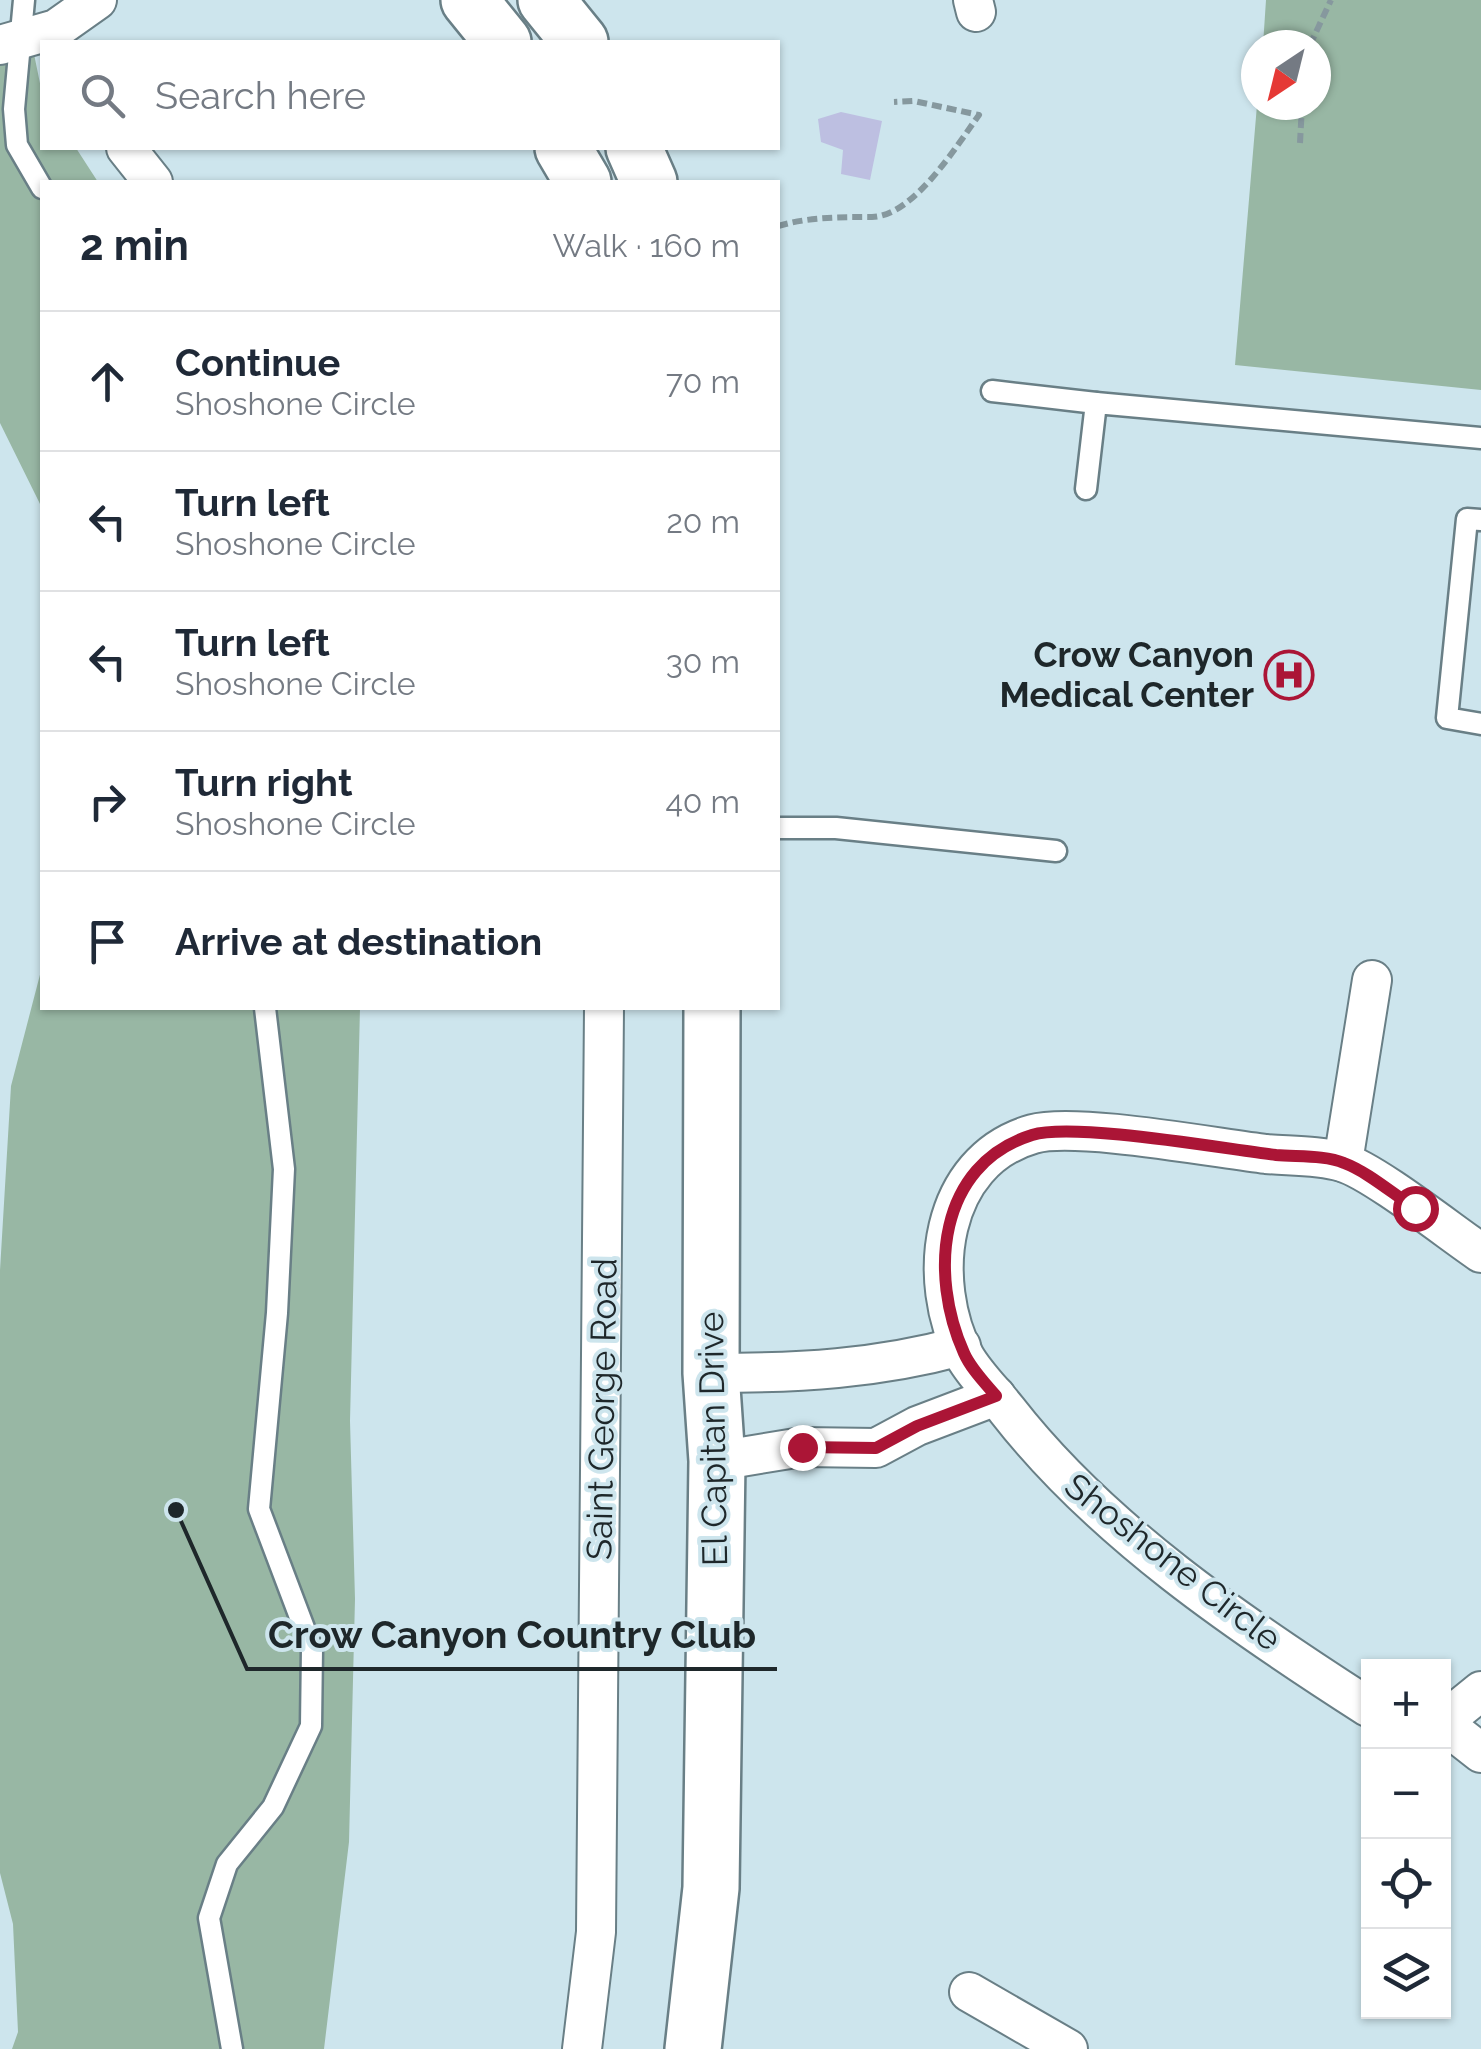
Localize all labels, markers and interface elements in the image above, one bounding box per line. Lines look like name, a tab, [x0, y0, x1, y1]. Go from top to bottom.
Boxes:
north arrow	[1241, 30, 1331, 120]
search box	[40, 40, 780, 150]
icon: search	[75, 68, 130, 123]
text: Search here	[155, 73, 366, 118]
text: 2 min	[80, 221, 189, 270]
text: Walk · 160 m	[553, 227, 740, 264]
text: Continue	[175, 340, 340, 385]
icon: ahead	[80, 354, 135, 409]
text: 70 m	[666, 363, 740, 400]
text: Shoshone Circle	[175, 385, 416, 422]
text: Turn left	[175, 480, 330, 525]
icon: left	[80, 494, 135, 549]
text: 20 m	[666, 503, 740, 540]
text: Shoshone Circle	[175, 525, 416, 562]
text: Turn left	[175, 620, 330, 665]
icon: left	[80, 634, 135, 689]
place label: Crow Canyon Medical Center	[1000, 634, 1254, 715]
text: 30 m	[666, 643, 740, 680]
hospital icon: Crow Canyon Medical Center	[1263, 649, 1315, 701]
text: Shoshone Circle	[175, 665, 416, 702]
text: Turn right	[175, 760, 352, 805]
icon: right	[80, 774, 135, 829]
text: 40 m	[665, 783, 740, 820]
text: Shoshone Circle	[175, 805, 416, 842]
icon: arrive	[80, 914, 135, 969]
text: Arrive at destination	[175, 919, 542, 964]
route start	[1393, 1186, 1439, 1232]
street label: Saint George Road	[578, 1258, 625, 1560]
street label: El Capitan Drive	[690, 1311, 735, 1567]
route end	[780, 1425, 826, 1471]
street label: Shoshone Circle	[1057, 1464, 1290, 1659]
callout: Crow Canyon Country Club	[247, 1601, 777, 1669]
text: Crow Canyon Country Club	[268, 1612, 756, 1657]
map controls	[1361, 1659, 1451, 2019]
button: +	[1361, 1659, 1451, 1749]
button: −	[1361, 1749, 1451, 1839]
button: locate	[1361, 1839, 1451, 1929]
button: layers	[1361, 1929, 1451, 2019]

